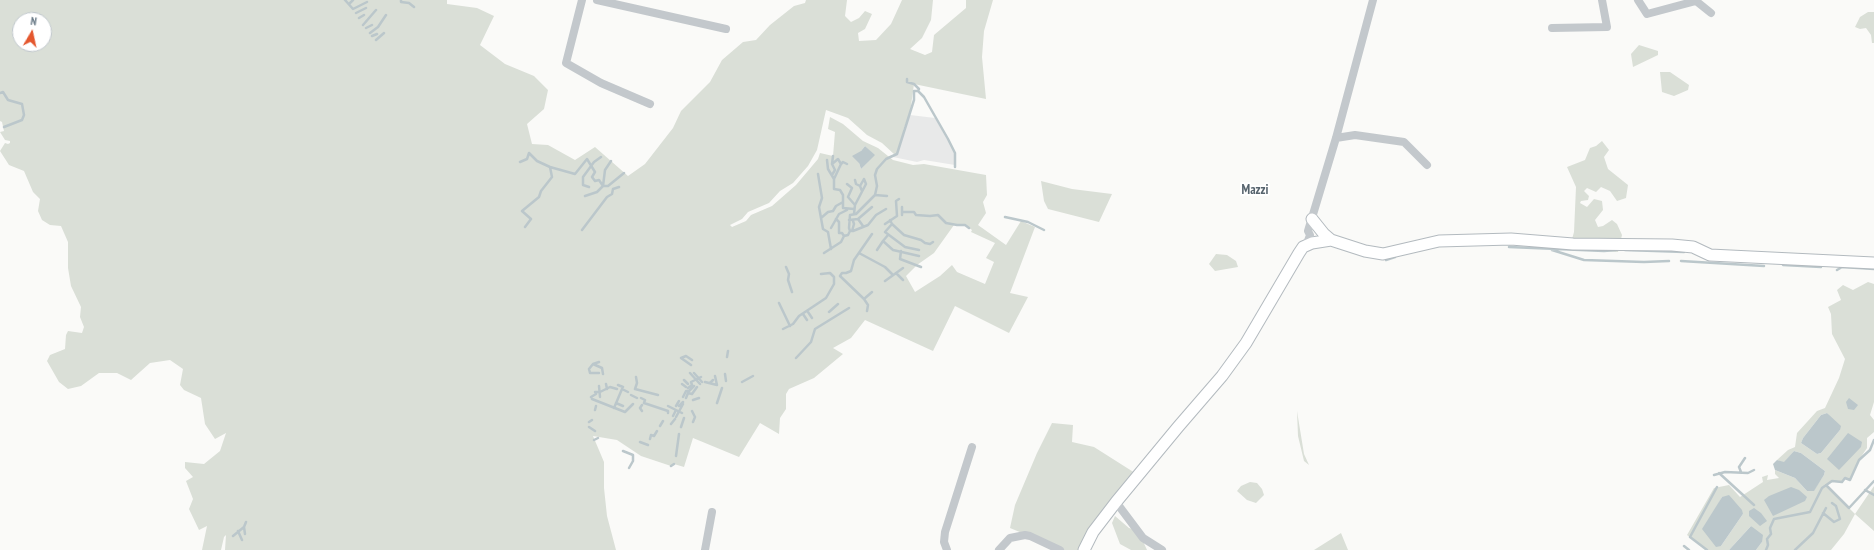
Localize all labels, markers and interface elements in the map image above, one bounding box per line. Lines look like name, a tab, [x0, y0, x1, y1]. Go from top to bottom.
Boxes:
north arrow	[12, 12, 52, 52]
text: N	[30, 14, 38, 29]
district label: Mazzi	[1242, 182, 1268, 198]

